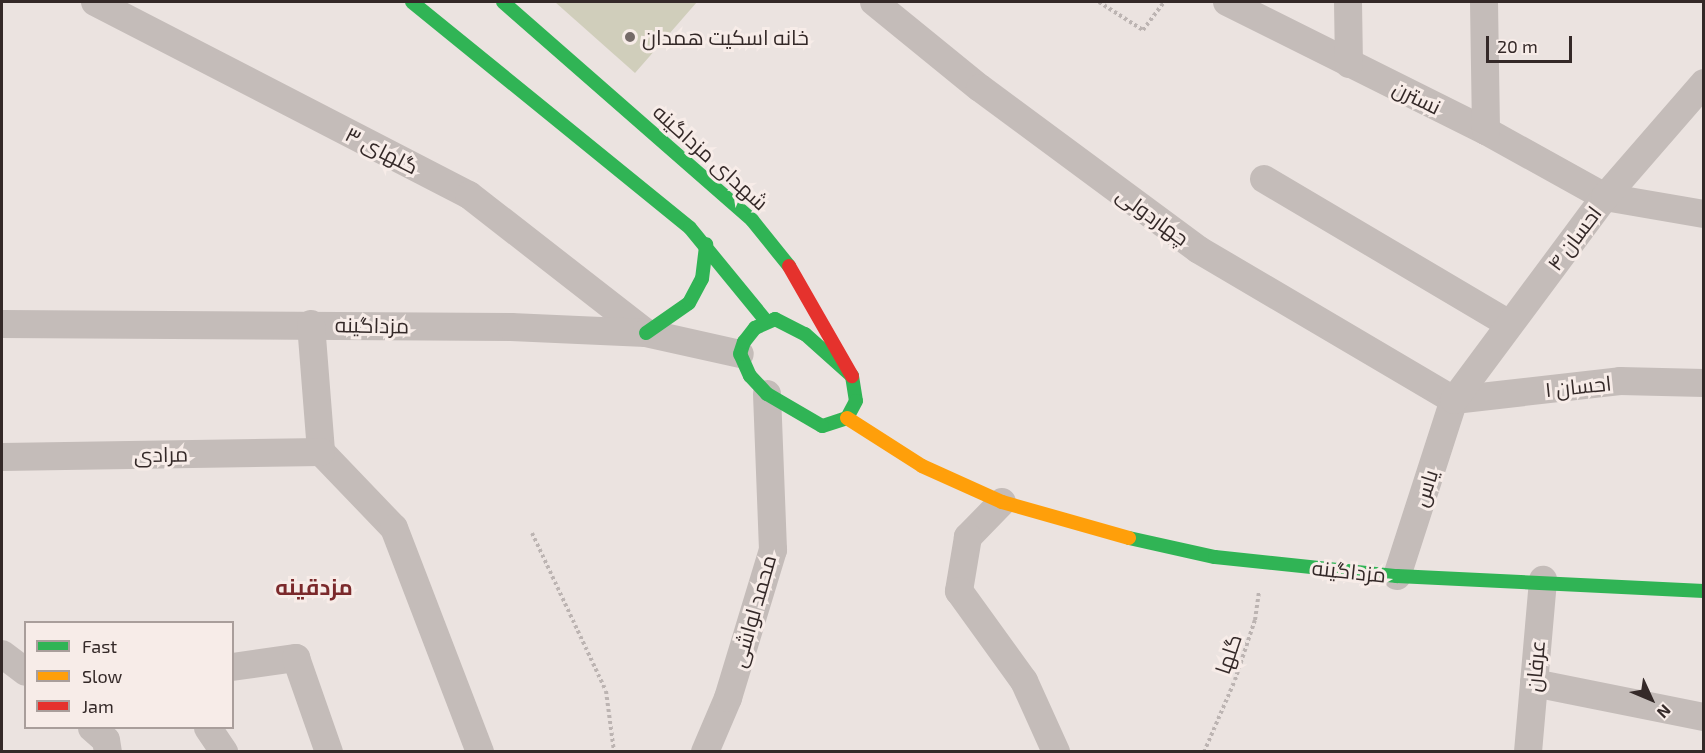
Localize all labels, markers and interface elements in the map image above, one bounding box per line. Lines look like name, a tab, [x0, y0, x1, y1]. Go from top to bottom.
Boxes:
place label: خانه اسكيت همدان	[642, 24, 809, 50]
scale bar	[1489, 24, 1574, 62]
marker: خانه اسكيت همدان	[623, 30, 637, 44]
text: 20 m	[1497, 35, 1538, 57]
street label: نسترن	[1389, 75, 1445, 119]
street label: شهدای مزداگینه	[648, 99, 774, 215]
street label: گلهای ۳	[341, 121, 423, 179]
street label: چهاردولی	[1112, 181, 1194, 251]
street label: احسان ۴	[1542, 201, 1606, 275]
street label: مزداگینه	[335, 312, 409, 338]
street label: احسان ۱	[1544, 370, 1612, 402]
street label: مرادی	[134, 441, 188, 467]
street label: یاس	[1407, 466, 1443, 510]
street label: محمد لواشی	[725, 552, 781, 670]
street label: مزداگینه	[1311, 555, 1387, 587]
district label: مزدقینه	[275, 574, 353, 600]
legend	[24, 621, 234, 729]
street label: گلها	[1209, 631, 1247, 677]
text: Fast	[82, 635, 117, 657]
street label: عرفان	[1520, 639, 1550, 693]
text: Slow	[82, 665, 122, 687]
north arrow	[1621, 669, 1681, 729]
text: Jam	[82, 695, 114, 717]
text: N	[1653, 701, 1675, 723]

